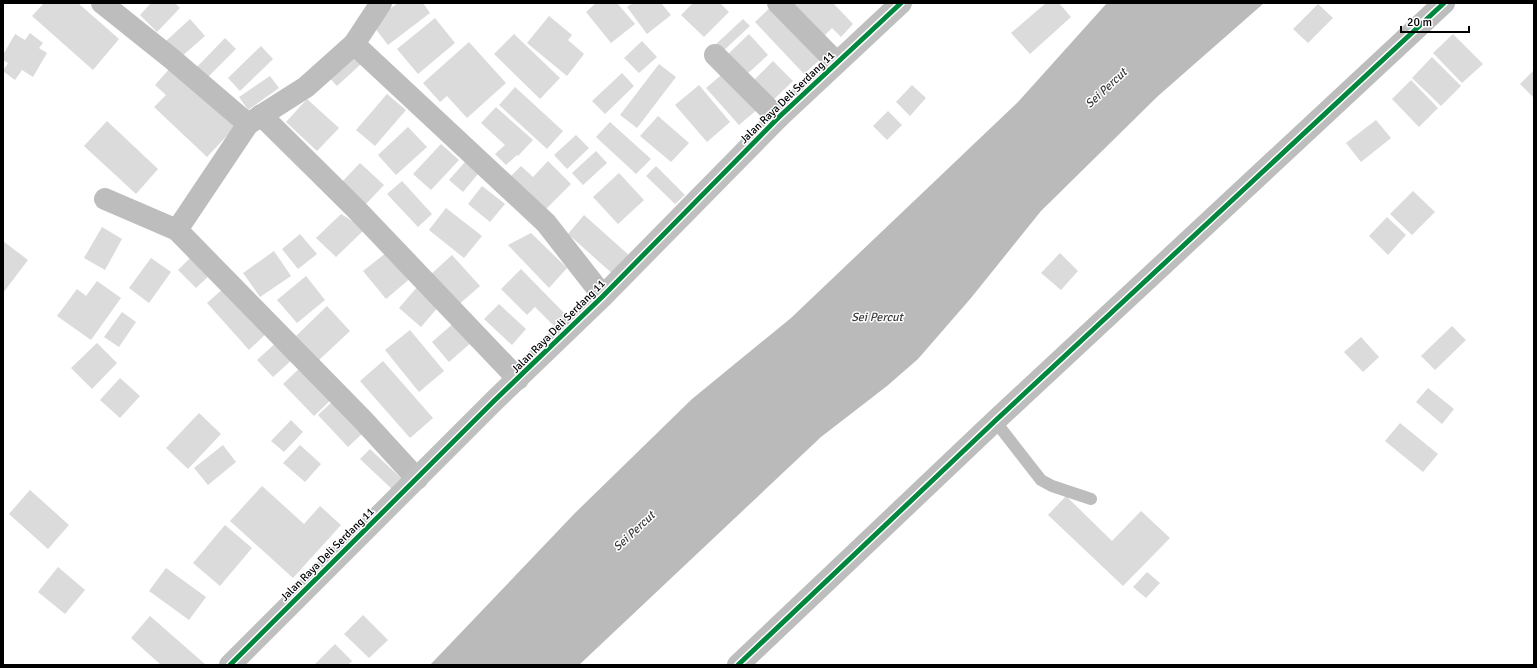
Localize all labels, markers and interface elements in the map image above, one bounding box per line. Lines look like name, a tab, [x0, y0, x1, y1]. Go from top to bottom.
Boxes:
scale bar	[1401, 8, 1469, 34]
text: 20 m	[1407, 15, 1432, 30]
street label: Jalan Raya Deli Serdang 11	[737, 49, 837, 146]
water label: Sei Percut	[1082, 64, 1132, 111]
street label: Jalan Raya Deli Serdang 11	[509, 277, 608, 376]
water label: Sei Percut	[851, 310, 905, 325]
street label: Jalan Raya Deli Serdang 11	[278, 505, 377, 604]
water label: Sei Percut	[610, 507, 660, 554]

